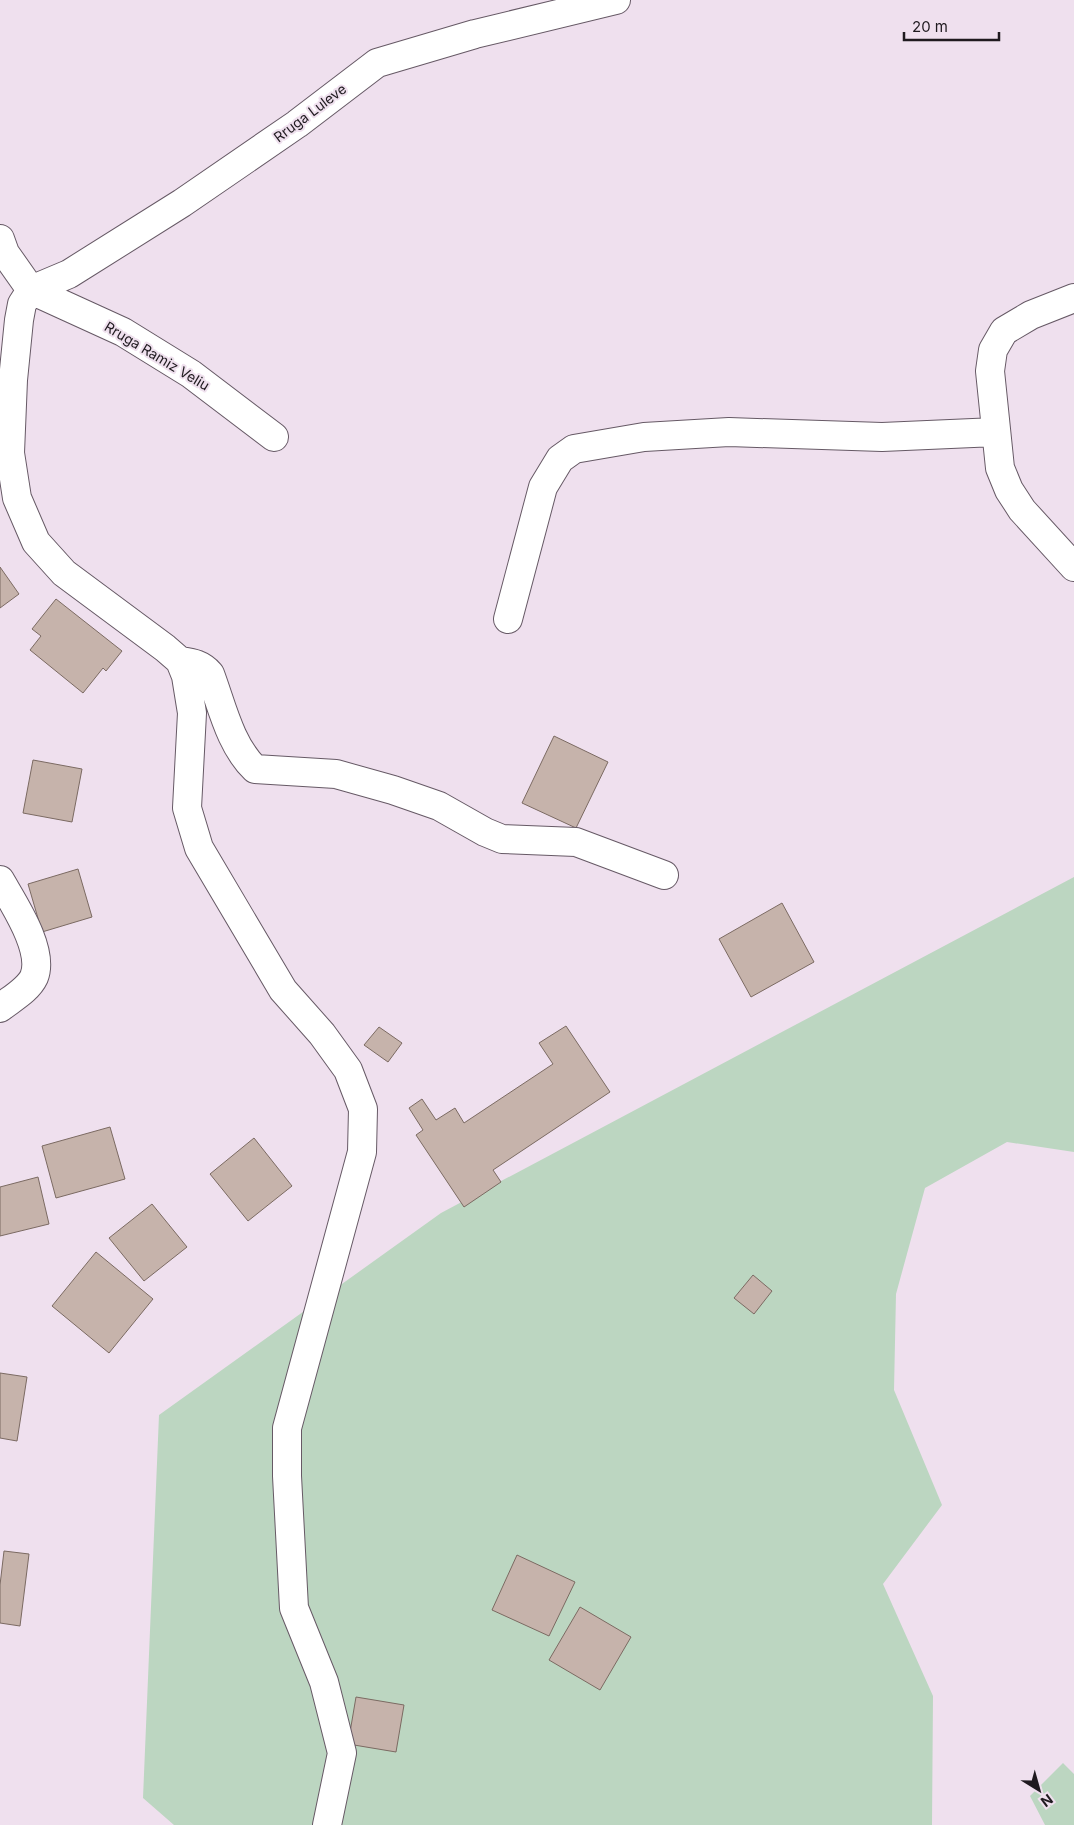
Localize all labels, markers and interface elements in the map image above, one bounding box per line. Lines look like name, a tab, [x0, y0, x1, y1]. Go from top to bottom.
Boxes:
scale bar	[904, 10, 999, 42]
text: 20 m	[912, 17, 948, 36]
street label: Rruga Luleve	[270, 80, 349, 145]
street label: Rruga Ramiz Veliu	[102, 318, 213, 394]
north arrow	[1014, 1765, 1064, 1815]
text: N	[1038, 1791, 1057, 1811]

